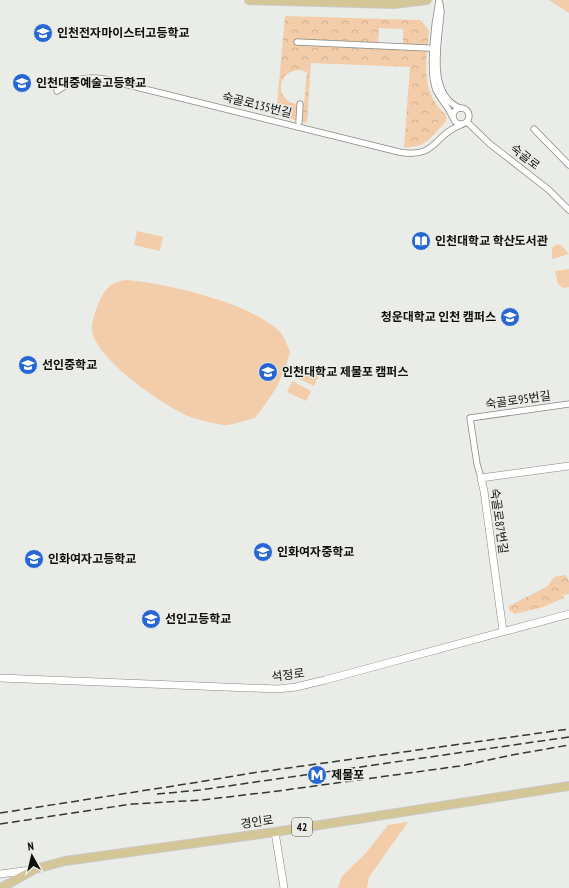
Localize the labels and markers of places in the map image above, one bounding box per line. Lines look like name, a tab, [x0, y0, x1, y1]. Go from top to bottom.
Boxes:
school or university icon: 인천전자마이스터고등학교	[32, 22, 54, 44]
place label: 인천전자마이스터고등학교	[57, 25, 189, 40]
school or university icon: 인천대중예술고등학교	[11, 72, 33, 94]
place label: 인천대중예술고등학교	[36, 75, 146, 90]
library icon: 인천대학교 학산도서관	[410, 230, 432, 252]
place label: 인천대학교 학산도서관	[435, 233, 548, 248]
school or university icon: 청운대학교 인천 캠퍼스	[499, 306, 521, 328]
place label: 청운대학교 인천 캠퍼스	[381, 309, 496, 324]
school or university icon: 선인중학교	[17, 354, 39, 376]
place label: 선인중학교	[42, 357, 97, 372]
school or university icon: 인천대학교 제물포 캠퍼스	[257, 361, 279, 383]
place label: 인천대학교 제물포 캠퍼스	[282, 364, 408, 379]
school or university icon: 인화여자중학교	[252, 541, 274, 563]
place label: 인화여자중학교	[277, 544, 354, 559]
school or university icon: 인화여자고등학교	[23, 548, 45, 570]
place label: 인화여자고등학교	[48, 551, 136, 566]
school or university icon: 선인고등학교	[140, 608, 162, 630]
place label: 선인고등학교	[165, 611, 231, 626]
metro station icon: 제물포	[306, 764, 328, 786]
place label: 제물포	[331, 767, 364, 782]

